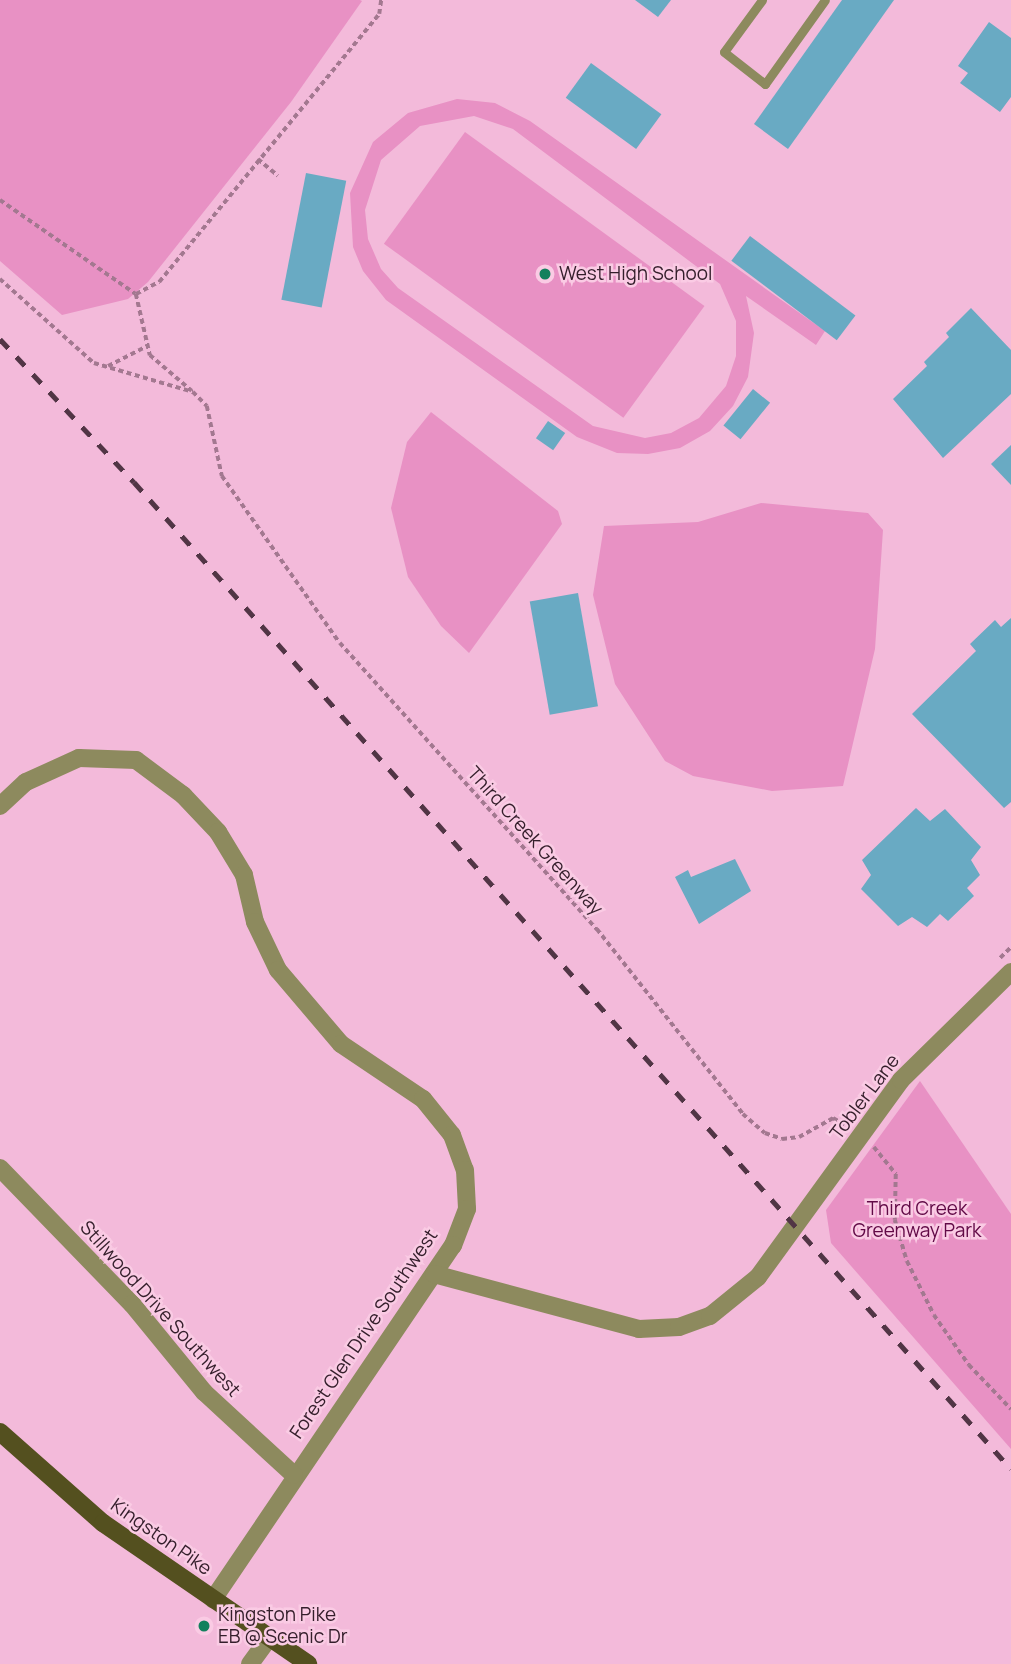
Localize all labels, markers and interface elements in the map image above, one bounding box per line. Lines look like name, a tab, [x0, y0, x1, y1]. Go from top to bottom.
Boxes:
place label: West High School	[559, 263, 712, 285]
marker: West High School	[537, 266, 553, 282]
street label: Third Creek Greenway	[462, 762, 608, 920]
street label: Tobler Lane	[825, 1050, 905, 1144]
park label: Third Creek Greenway Park	[853, 1198, 981, 1242]
street label: Stillwood Drive Southwest	[75, 1216, 245, 1402]
street label: Forest Glen Drive Southwest	[285, 1225, 443, 1443]
street label: Kingston Pike	[106, 1494, 216, 1580]
place label: Kingston Pike EB @ Scenic Dr	[218, 1604, 348, 1648]
marker: Kingston Pike EB @ Scenic Dr	[196, 1618, 212, 1634]

